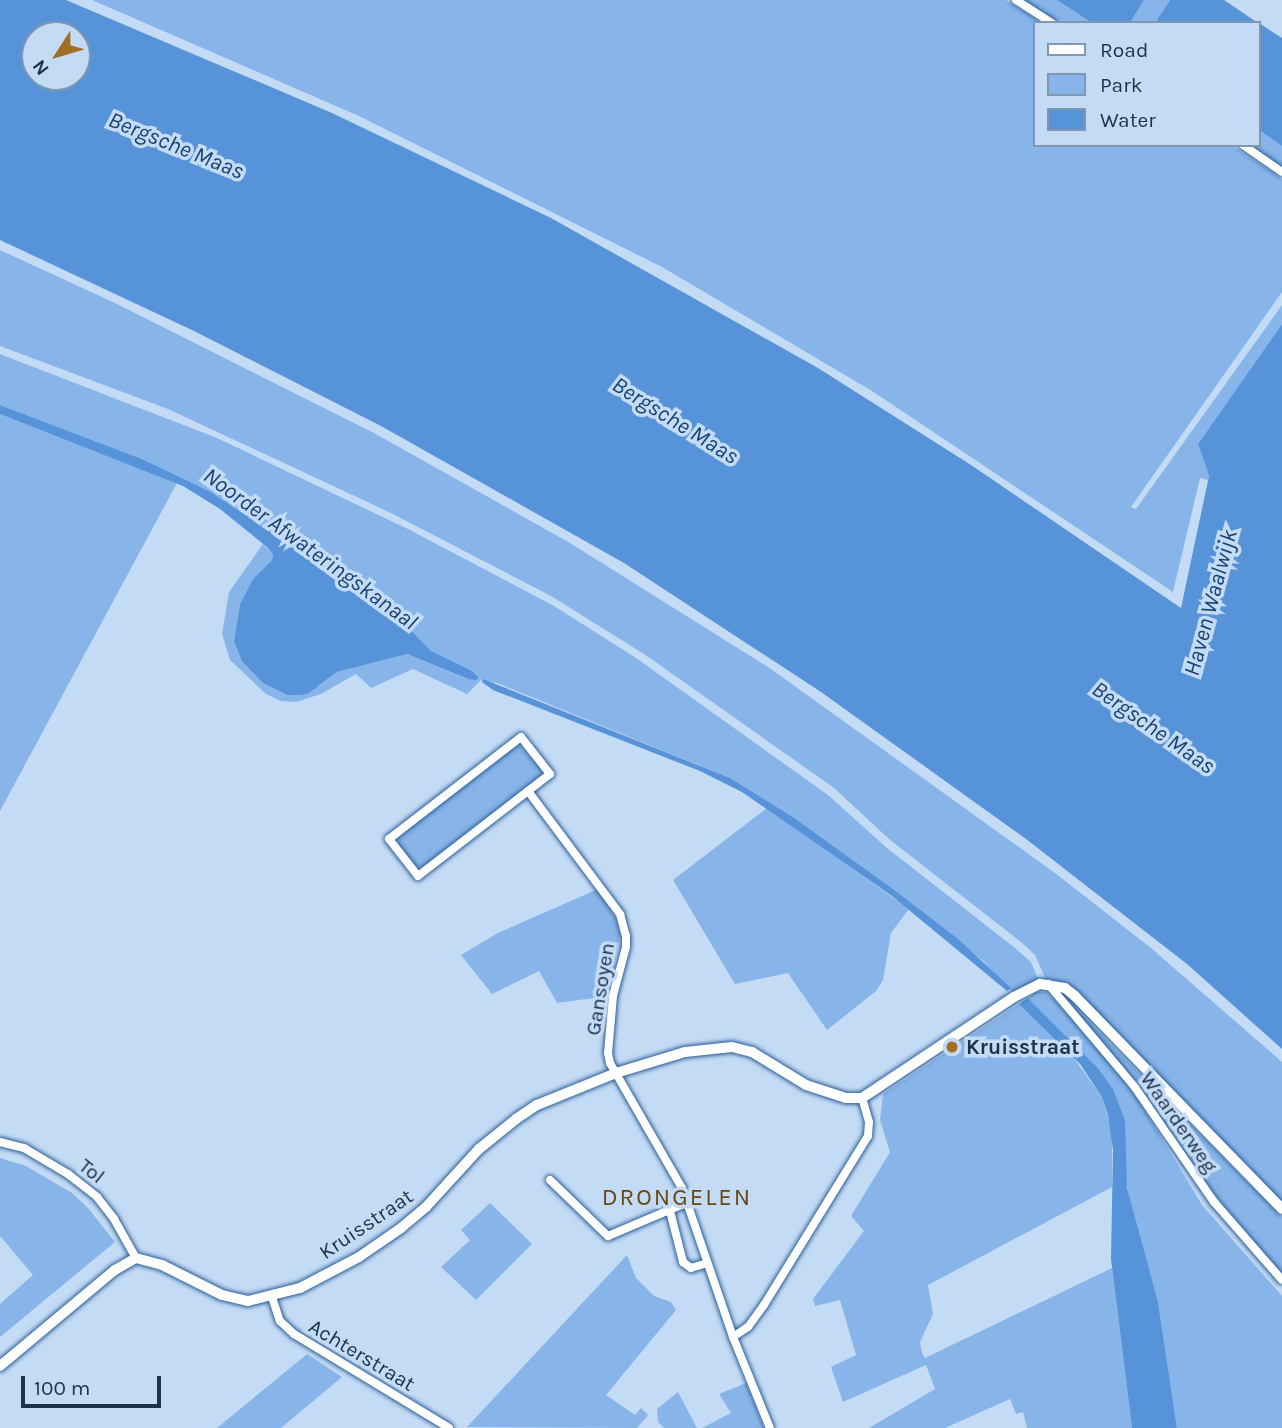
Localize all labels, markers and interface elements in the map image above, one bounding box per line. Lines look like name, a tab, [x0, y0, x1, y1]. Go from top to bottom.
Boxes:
north arrow	[21, 21, 91, 91]
legend	[1034, 21, 1261, 147]
text: Road	[1100, 38, 1148, 62]
text: N	[28, 55, 54, 79]
text: Park	[1100, 73, 1143, 97]
water label: Bergsche Maas	[104, 106, 248, 186]
text: Water	[1100, 108, 1156, 132]
water label: Bergsche Maas	[607, 371, 743, 471]
water label: Noorder Afwateringskanaal	[198, 462, 422, 636]
water label: Haven Waalwijk	[1178, 527, 1244, 679]
water label: Bergsche Maas	[1086, 675, 1220, 781]
street label: Gansoyen	[580, 941, 620, 1037]
place label: Kruisstraat	[966, 1034, 1080, 1060]
marker: Kruisstraat	[944, 1039, 960, 1055]
street label: Waarderweg	[1135, 1067, 1223, 1177]
street label: Tol	[74, 1153, 110, 1189]
street label: Kruisstraat	[314, 1183, 418, 1265]
district label: DRONGELEN	[603, 1184, 751, 1212]
street label: Achterstraat	[304, 1313, 420, 1397]
scale bar	[24, 1362, 164, 1406]
text: 100 m	[34, 1376, 91, 1400]

